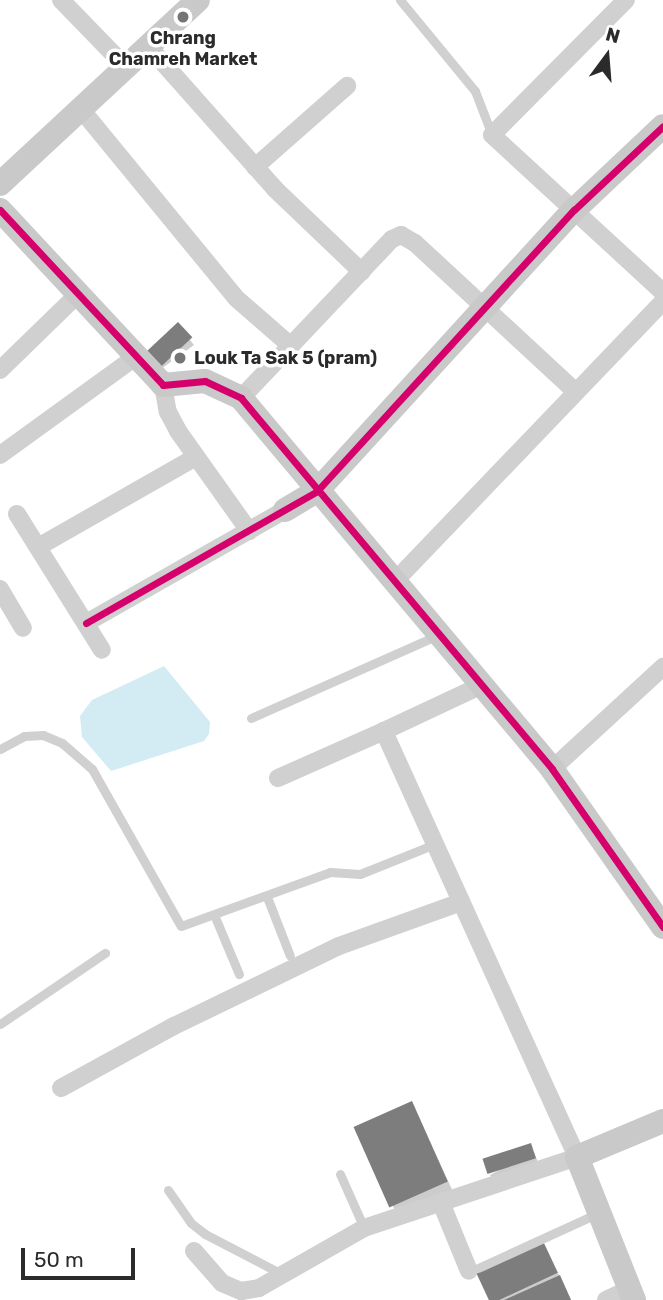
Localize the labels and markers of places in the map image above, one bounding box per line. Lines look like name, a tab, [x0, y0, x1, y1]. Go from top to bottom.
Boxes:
marker: Chrang Chamreh Market	[175, 9, 191, 25]
place label: Chrang Chamreh Market	[109, 28, 257, 70]
place label: Louk Ta Sak 5 (pram)	[194, 347, 378, 369]
marker: Louk Ta Sak 5 (pram)	[172, 350, 188, 366]

